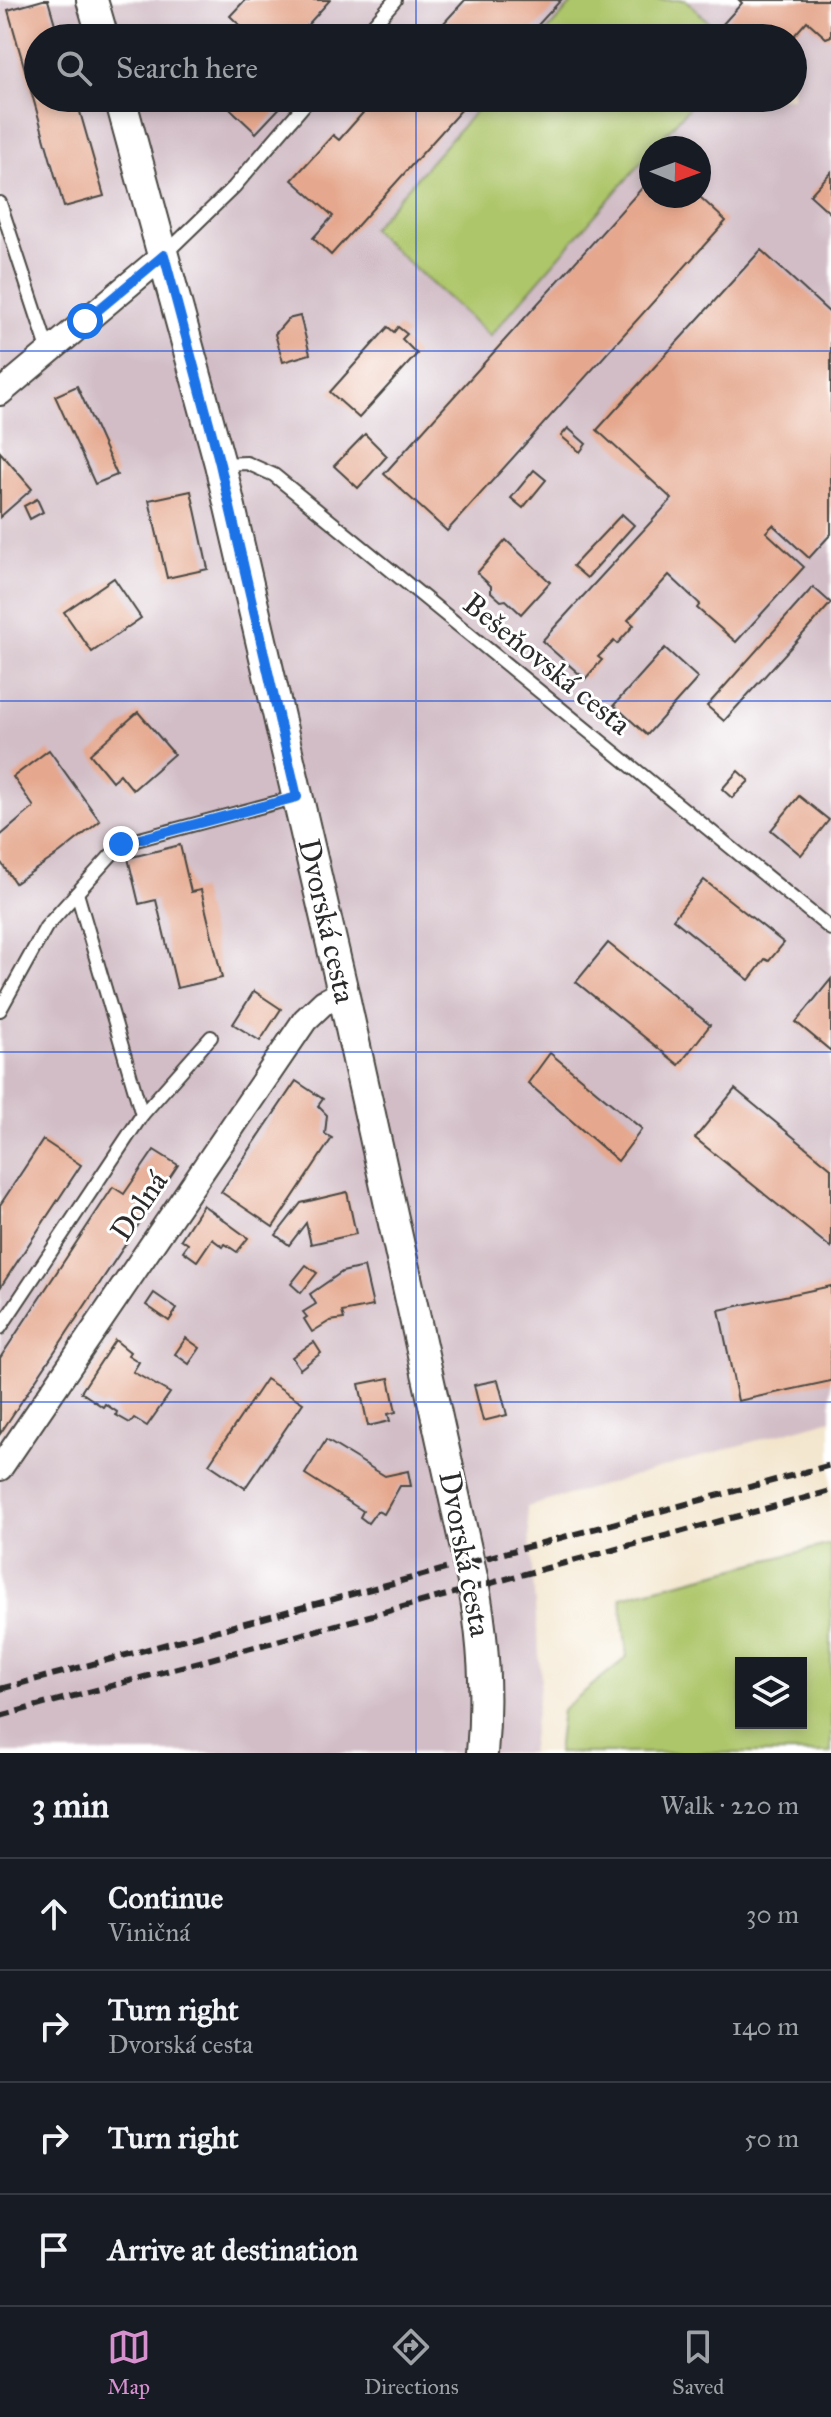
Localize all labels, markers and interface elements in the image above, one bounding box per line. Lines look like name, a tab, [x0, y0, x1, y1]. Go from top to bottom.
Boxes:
search box	[24, 24, 807, 112]
icon: search	[52, 46, 96, 90]
text: Search here	[116, 50, 258, 86]
north arrow	[639, 136, 711, 208]
route start	[67, 303, 103, 339]
street label: Bešeňovská cesta	[456, 586, 638, 743]
route end	[103, 826, 139, 862]
street label: Dvorská cesta	[291, 835, 363, 1007]
street label: Dolná	[103, 1164, 175, 1248]
street label: Dvorská cesta	[431, 1468, 499, 1640]
map controls	[735, 1657, 807, 1729]
button: layers	[735, 1657, 807, 1729]
text: 3 min	[32, 1785, 109, 1826]
text: Walk · 220 m	[660, 1789, 799, 1821]
text: Continue	[108, 1880, 223, 1916]
icon: ahead	[32, 1892, 76, 1936]
text: 30 m	[746, 1898, 799, 1930]
text: Viničná	[108, 1916, 190, 1948]
text: Turn right	[108, 1992, 239, 2028]
icon: right	[32, 2004, 76, 2048]
text: 140 m	[732, 2010, 799, 2042]
text: Dvorská cesta	[108, 2028, 253, 2060]
icon: right	[32, 2116, 76, 2160]
text: Turn right	[108, 2120, 239, 2156]
text: 50 m	[744, 2122, 799, 2154]
icon: arrive	[32, 2228, 76, 2272]
text: Arrive at destination	[108, 2232, 358, 2268]
tab: Map	[107, 2325, 151, 2400]
tab: Directions	[364, 2325, 459, 2400]
tab: Saved	[672, 2325, 724, 2400]

